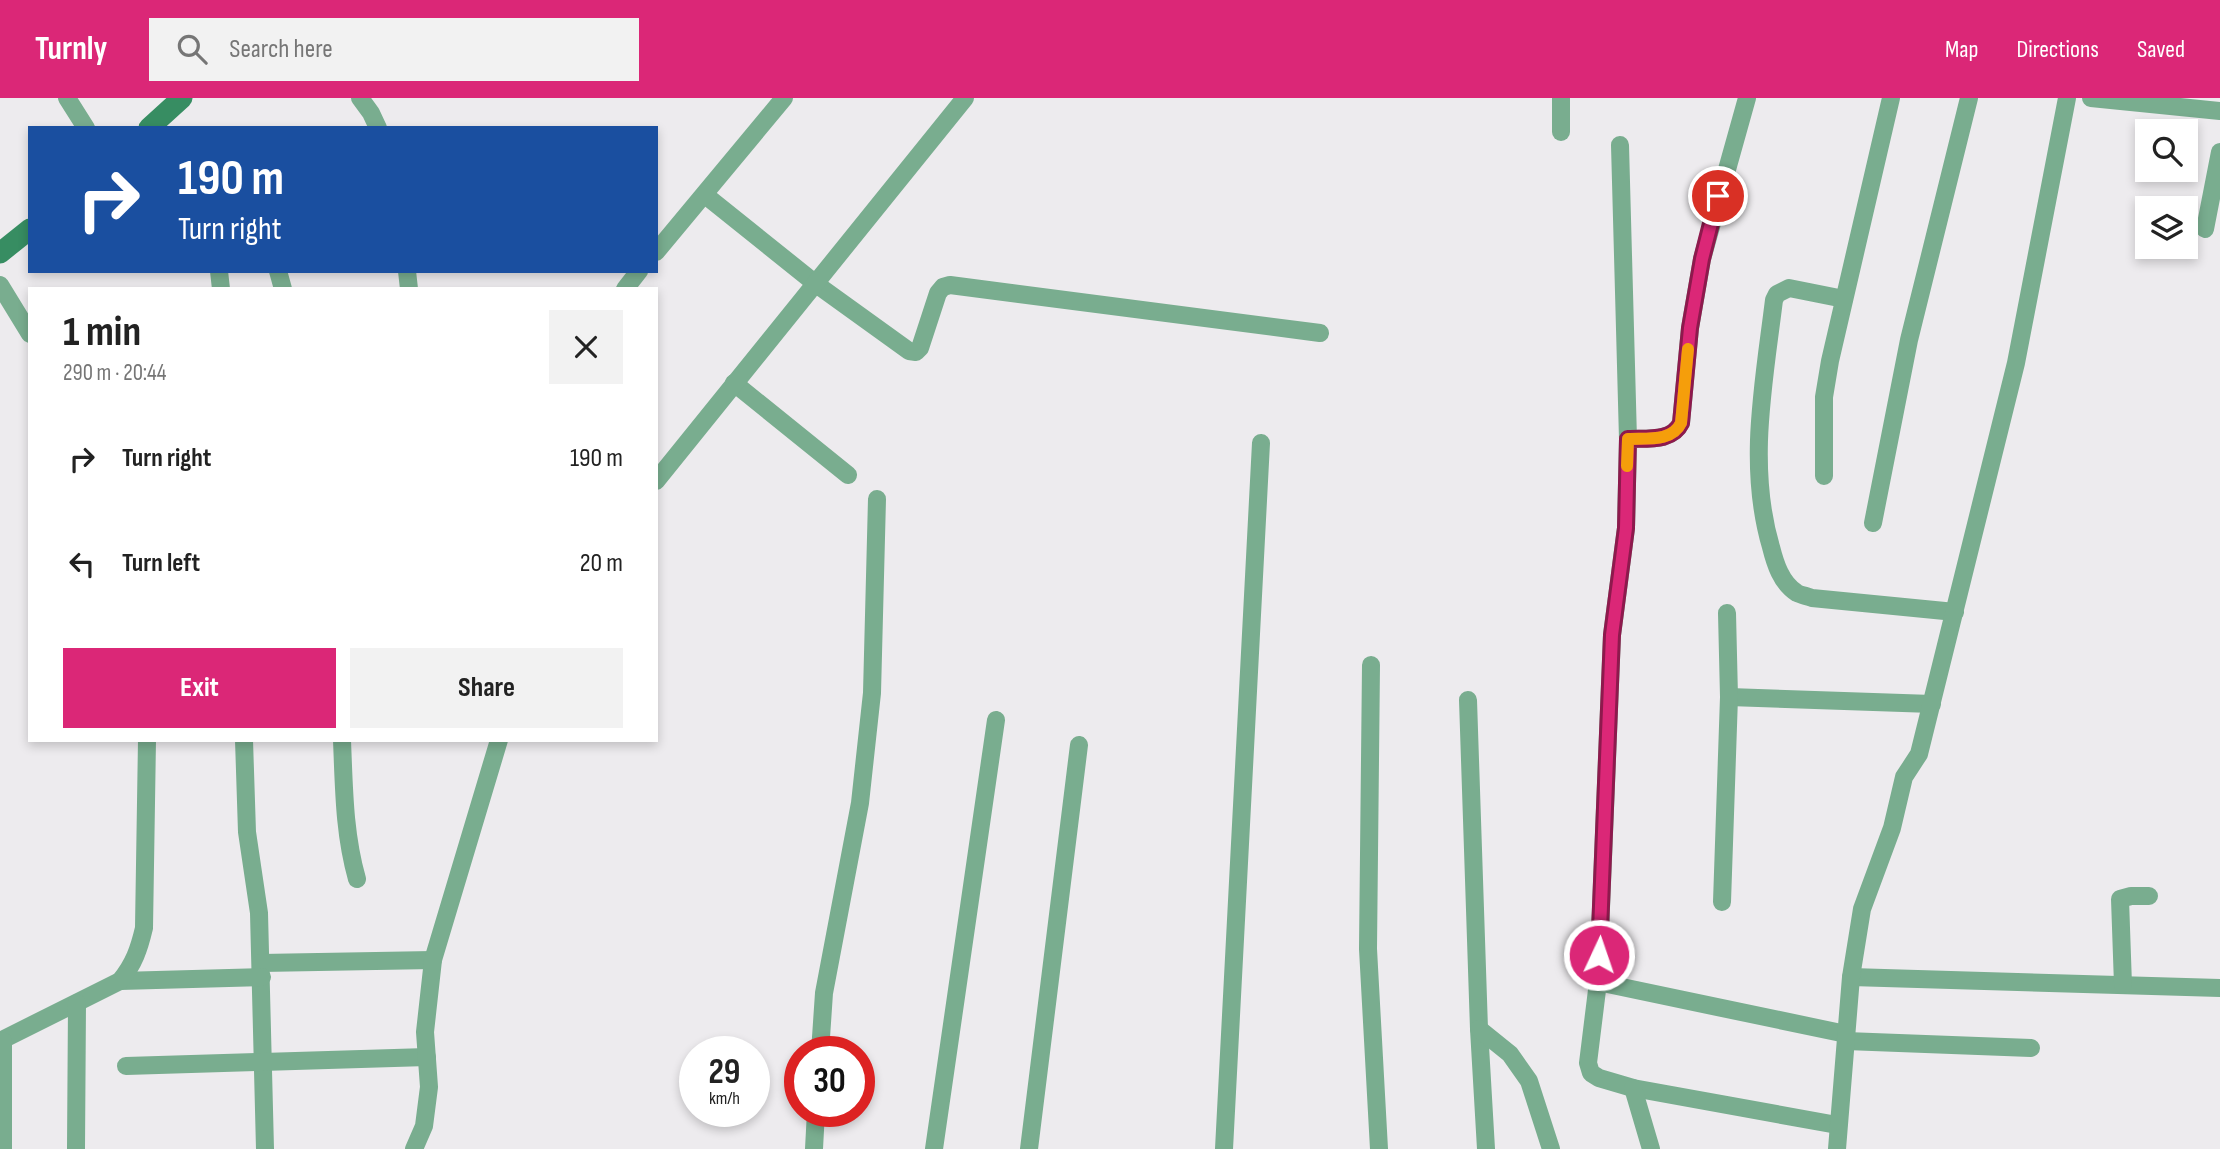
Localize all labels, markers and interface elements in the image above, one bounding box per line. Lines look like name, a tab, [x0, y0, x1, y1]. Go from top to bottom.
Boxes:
search box	[149, 18, 639, 81]
text: Turnly	[35, 29, 107, 69]
icon: search	[173, 30, 211, 68]
text: Search here	[229, 34, 333, 65]
text: Map	[1945, 35, 1978, 64]
text: Directions	[2016, 35, 2099, 64]
text: Saved	[2137, 35, 2185, 64]
map controls	[2135, 119, 2198, 259]
button: search	[2135, 119, 2198, 182]
text: 190 m	[178, 150, 284, 209]
icon: right	[63, 154, 154, 245]
pin	[1688, 166, 1748, 226]
icon: arrive	[1699, 177, 1737, 215]
button: layers	[2135, 196, 2198, 259]
text: Turn right	[178, 210, 282, 249]
text: 1 min	[63, 307, 141, 358]
button: close	[549, 310, 623, 384]
text: 290 m · 20:44	[63, 359, 166, 387]
icon: right	[63, 440, 101, 478]
text: Turn right	[122, 443, 211, 474]
text: 190 m	[570, 443, 623, 474]
icon: left	[63, 545, 101, 583]
text: Turn left	[122, 548, 200, 579]
text: 20 m	[580, 548, 623, 579]
button: Exit	[63, 648, 336, 728]
button: Share	[350, 648, 623, 728]
position arrow	[1562, 918, 1636, 992]
speed limit sign: 30	[784, 1036, 875, 1127]
text: 29	[709, 1051, 740, 1094]
text: km/h	[709, 1088, 740, 1109]

